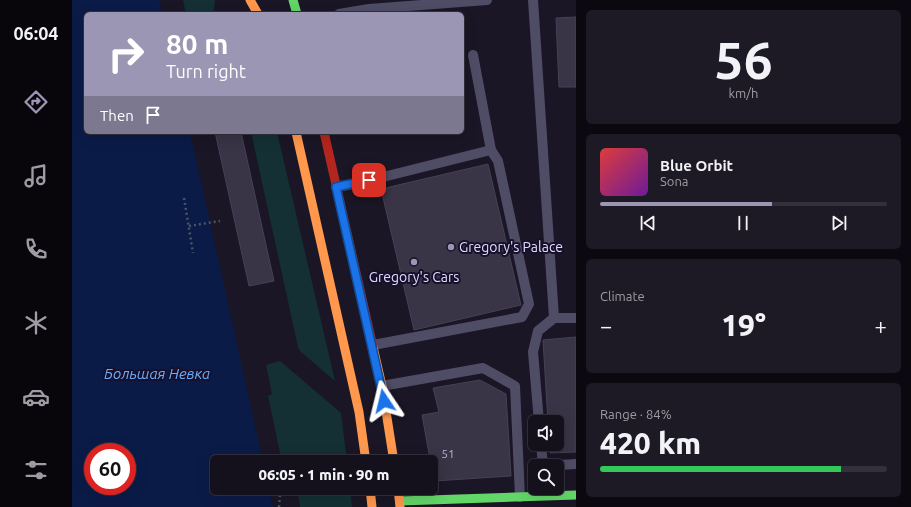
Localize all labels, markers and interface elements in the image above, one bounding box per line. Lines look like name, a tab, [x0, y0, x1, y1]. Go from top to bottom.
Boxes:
text: 06:04	[13, 23, 59, 43]
icon: right	[100, 28, 152, 80]
text: 80 m	[166, 28, 228, 59]
text: 56	[714, 31, 773, 89]
text: Turn right	[166, 61, 246, 81]
text: km/h	[728, 86, 759, 100]
icon: directions	[22, 88, 50, 116]
icon: arrive	[142, 104, 164, 126]
text: Then	[100, 107, 134, 124]
text: Blue Orbit	[660, 157, 733, 174]
icon: music	[22, 162, 50, 190]
pin	[352, 163, 386, 197]
icon: arrive	[358, 169, 380, 191]
text: Sona	[660, 174, 689, 188]
icon: previous	[637, 212, 659, 234]
icon: pause	[732, 212, 754, 234]
icon: next	[828, 212, 850, 234]
icon: phone	[22, 235, 50, 263]
place label: Gregory's Palace	[459, 239, 563, 255]
marker: Gregory's Palace	[446, 242, 456, 252]
marker: Gregory's Cars	[409, 257, 419, 267]
place label: Gregory's Cars	[369, 269, 459, 285]
text: Climate	[600, 289, 645, 303]
text: 19°	[721, 308, 766, 342]
icon: climate	[22, 309, 50, 337]
text: −	[600, 313, 612, 338]
text: +	[875, 313, 887, 338]
water label: Большая Невка	[104, 365, 210, 382]
position arrow	[363, 380, 405, 422]
icon: car	[22, 383, 50, 411]
text: Range · 84%	[600, 407, 672, 421]
map controls	[528, 415, 564, 495]
button: sound	[528, 415, 564, 451]
text: 420 km	[600, 426, 701, 460]
speed limit sign: 60	[84, 443, 136, 495]
house number: 51	[441, 447, 455, 460]
icon: filters	[22, 456, 50, 484]
button: search	[528, 459, 564, 495]
text: 06:05 · 1 min · 90 m	[259, 466, 389, 483]

